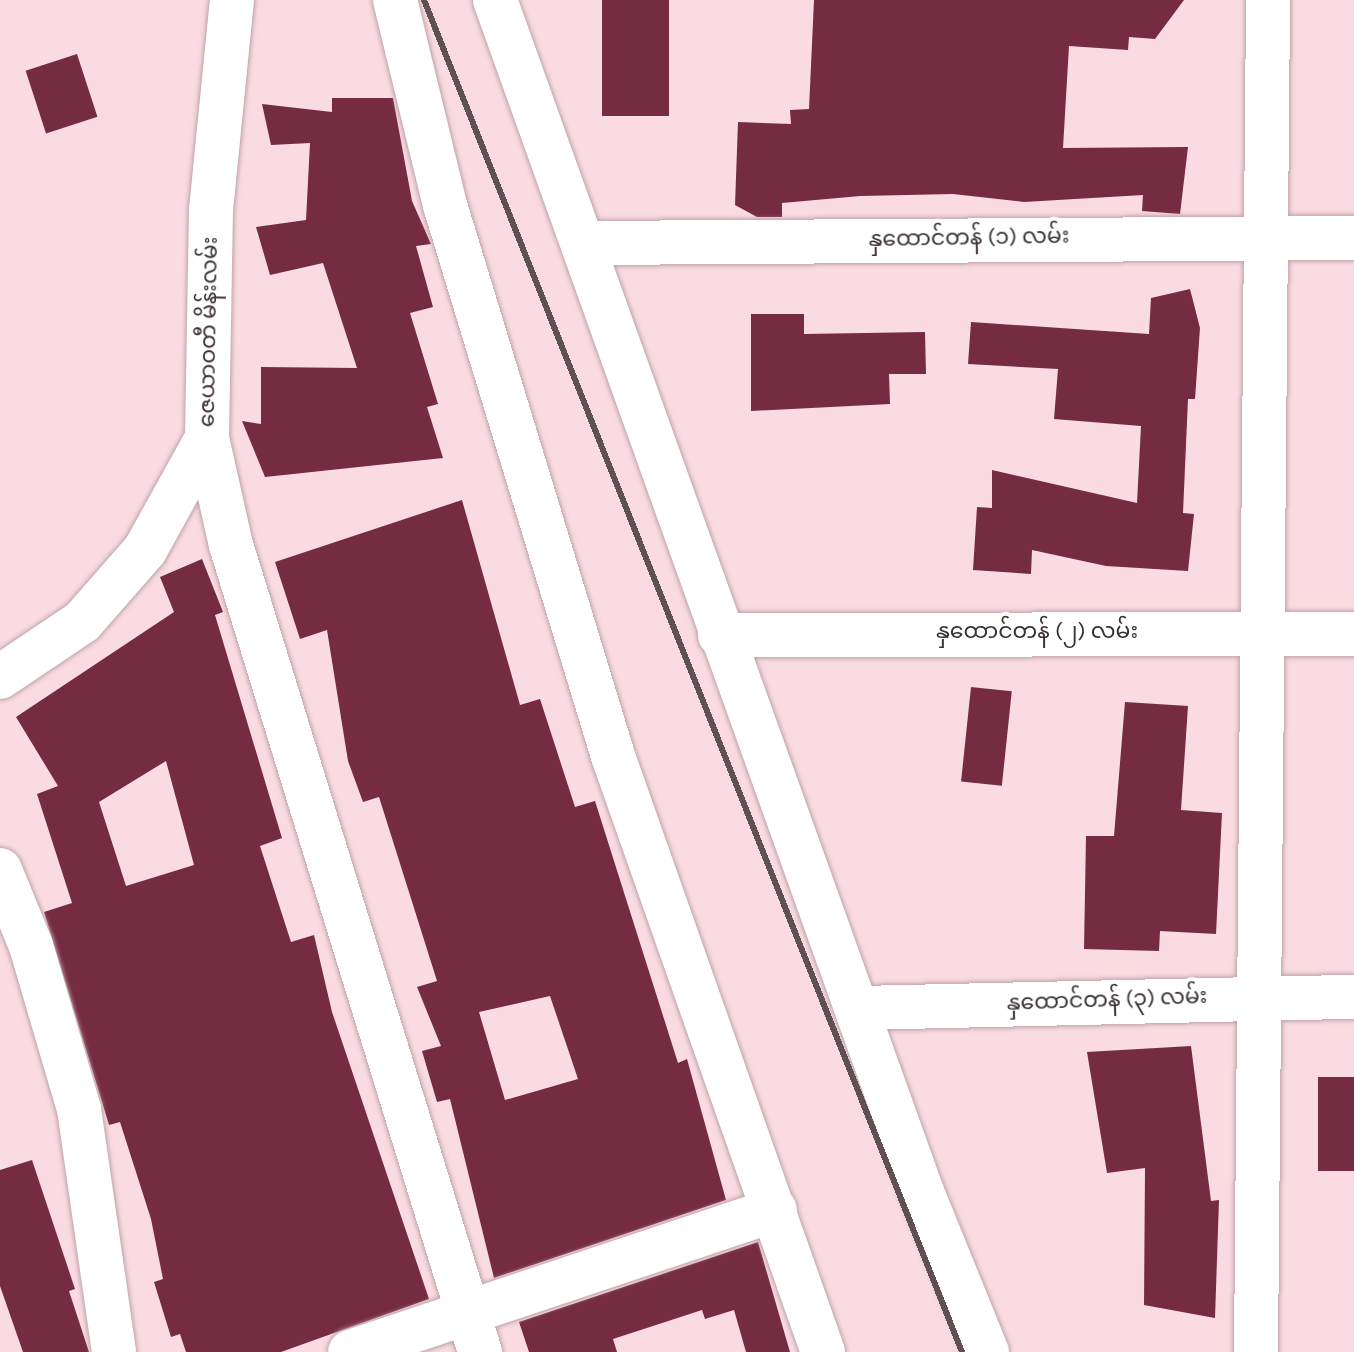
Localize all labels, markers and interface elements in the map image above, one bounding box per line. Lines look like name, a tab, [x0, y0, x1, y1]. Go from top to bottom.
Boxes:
street label: နှထောင်တန် (၁) လမ်း	[868, 223, 1070, 253]
street label: ဇေယာဝတီ မိန်းလမ်း	[194, 237, 224, 427]
street label: နှထောင်တန် (၂) လမ်း	[936, 619, 1138, 645]
street label: နှထောင်တန် (၃) လမ်း	[1006, 983, 1208, 1017]

